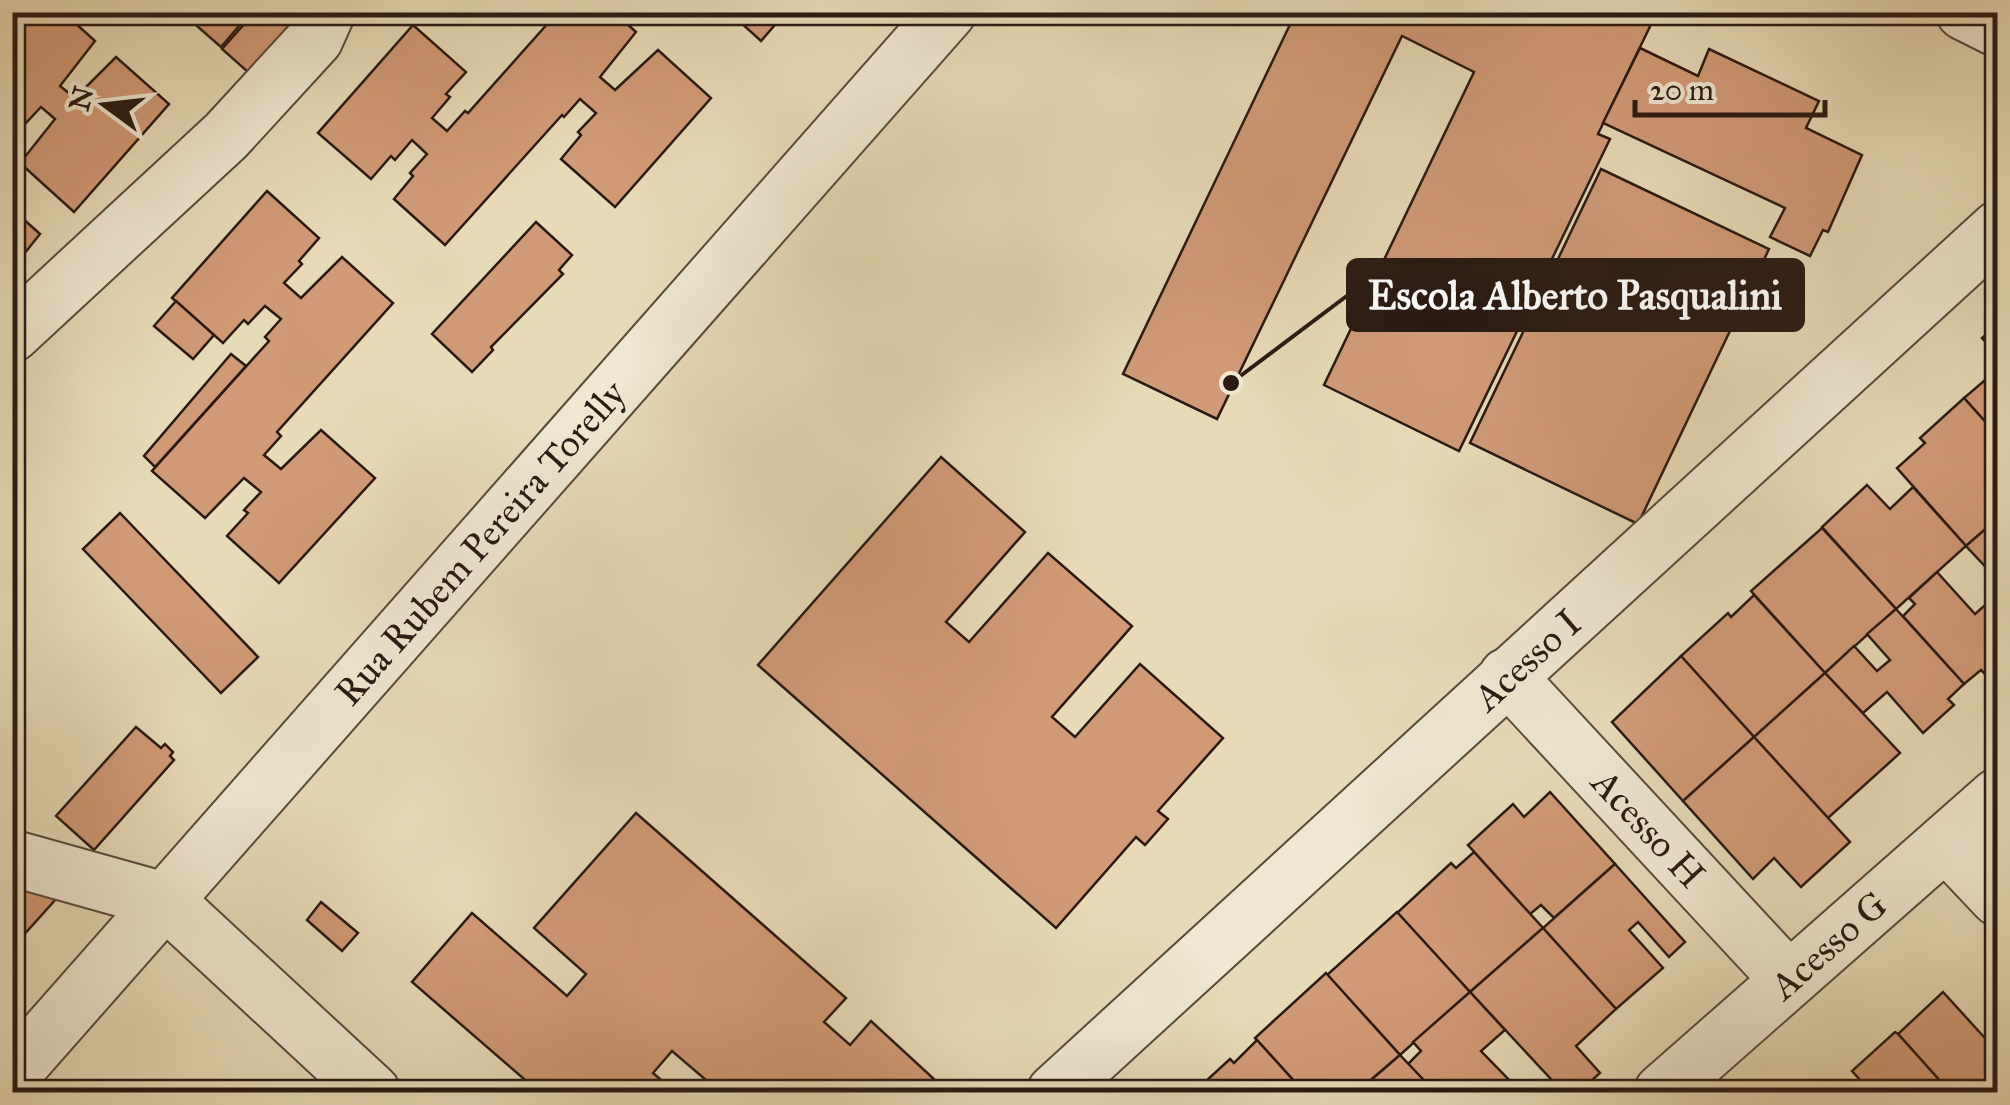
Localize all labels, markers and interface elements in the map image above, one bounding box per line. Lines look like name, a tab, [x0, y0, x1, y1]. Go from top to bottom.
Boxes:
north arrow	[55, 55, 155, 155]
scale bar	[1635, 55, 1825, 117]
text: 20 m	[1650, 72, 1714, 108]
text: N	[61, 82, 101, 115]
callout: Escola Alberto Pasqualini	[1348, 260, 1803, 330]
text: Escola Alberto Pasqualini	[1368, 271, 1783, 320]
street label: Rua Rubem Pereira Torelly	[325, 370, 636, 715]
street label: Acesso I	[1463, 599, 1590, 722]
street label: Acesso H	[1581, 758, 1715, 898]
street label: Acesso G	[1759, 882, 1896, 1010]

